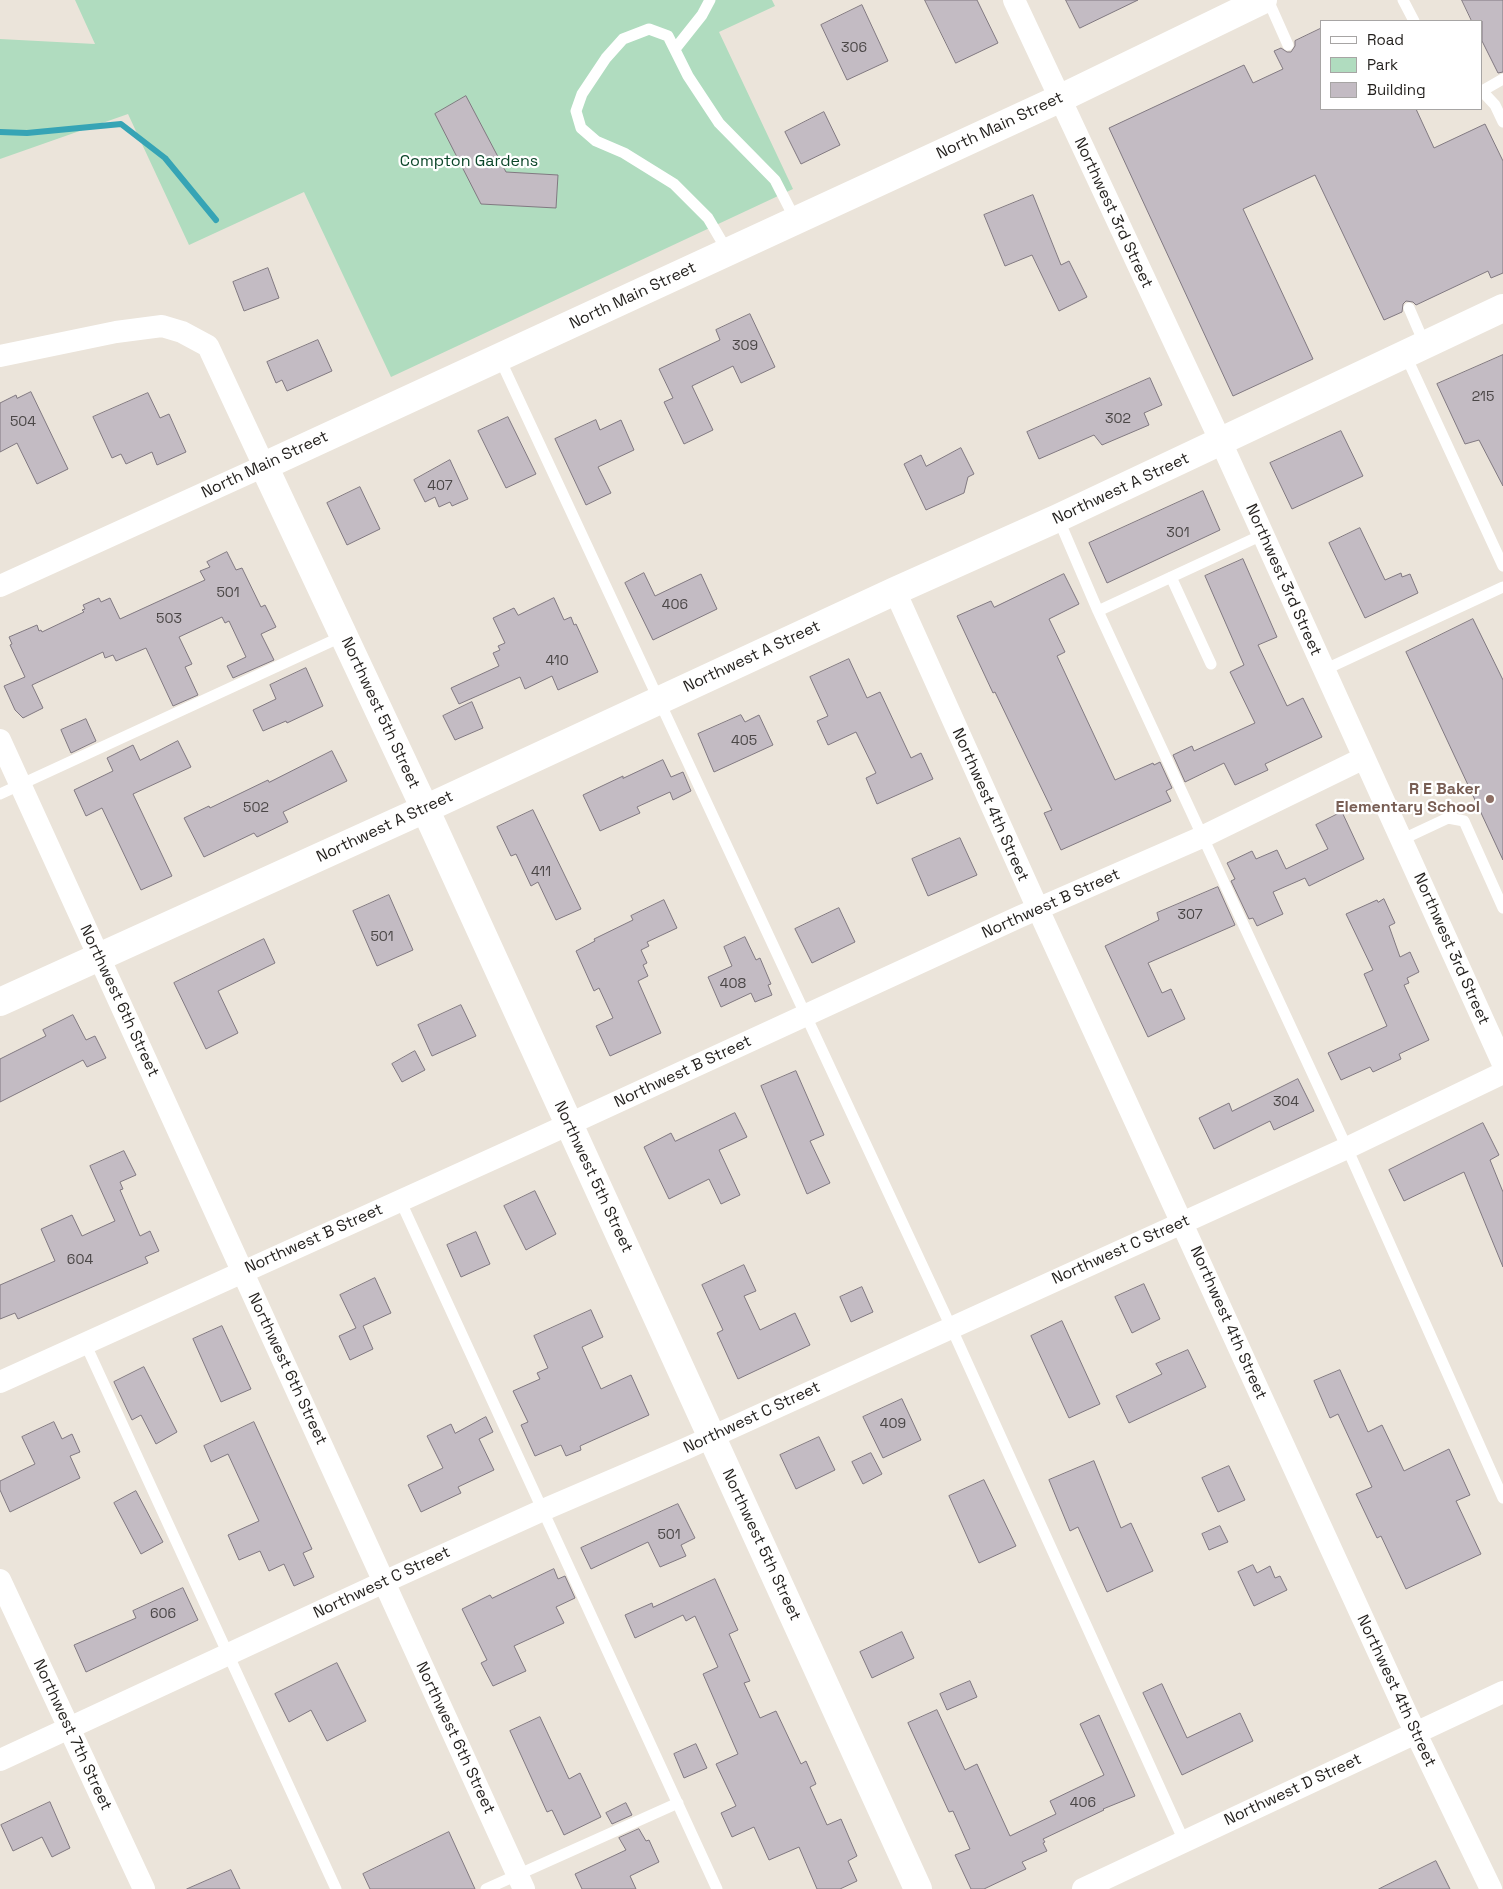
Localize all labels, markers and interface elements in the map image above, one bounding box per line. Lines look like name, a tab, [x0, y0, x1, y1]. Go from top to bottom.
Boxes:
legend	[1320, 20, 1483, 110]
text: Road	[1367, 30, 1404, 49]
house number: 306	[841, 40, 867, 56]
text: Park	[1367, 55, 1398, 74]
text: Building	[1367, 80, 1426, 99]
street label: North Main Street	[934, 88, 1066, 164]
street label: Northwest 3rd Street	[1070, 135, 1156, 291]
park label: Compton Gardens	[400, 152, 538, 172]
street label: North Main Street	[567, 258, 699, 334]
house number: 309	[732, 338, 758, 354]
house number: 215	[1472, 389, 1494, 405]
house number: 302	[1105, 411, 1131, 427]
house number: 504	[10, 414, 36, 430]
street label: North Main Street	[199, 427, 331, 503]
street label: Northwest A Street	[1050, 449, 1192, 529]
house number: 407	[427, 478, 453, 494]
street label: Northwest 3rd Street	[1241, 501, 1325, 659]
house number: 301	[1166, 525, 1190, 541]
house number: 501	[216, 585, 240, 601]
house number: 406	[662, 597, 688, 613]
house number: 503	[156, 611, 182, 627]
street label: Northwest A Street	[681, 617, 823, 697]
street label: Northwest 5th Street	[336, 634, 424, 792]
house number: 410	[545, 653, 569, 669]
street label: Northwest 4th Street	[948, 725, 1032, 885]
house number: 405	[731, 733, 757, 749]
place label: R E Baker Elementary School	[1336, 780, 1480, 818]
street label: Northwest A Street	[314, 787, 456, 867]
marker: R E Baker Elementary School	[1484, 793, 1496, 805]
house number: 502	[243, 800, 269, 816]
house number: 411	[531, 864, 551, 880]
street label: Northwest B Street	[979, 865, 1123, 943]
street label: Northwest 3rd Street	[1409, 870, 1493, 1028]
house number: 307	[1177, 907, 1203, 923]
street label: Northwest 6th Street	[75, 922, 163, 1080]
house number: 501	[370, 929, 394, 945]
house number: 408	[720, 976, 746, 992]
street label: Northwest B Street	[611, 1032, 755, 1112]
house number: 304	[1273, 1094, 1299, 1110]
street label: Northwest 5th Street	[549, 1098, 637, 1256]
street label: Northwest B Street	[242, 1200, 386, 1278]
street label: Northwest C Street	[1049, 1211, 1193, 1289]
street label: Northwest 4th Street	[1186, 1243, 1270, 1403]
house number: 604	[67, 1252, 93, 1268]
street label: Northwest 6th Street	[243, 1290, 331, 1448]
street label: Northwest C Street	[681, 1378, 823, 1458]
house number: 409	[880, 1416, 906, 1432]
street label: Northwest 5th Street	[717, 1466, 805, 1624]
house number: 501	[657, 1527, 681, 1543]
street label: Northwest C Street	[311, 1543, 453, 1623]
house number: 606	[150, 1606, 176, 1622]
street label: Northwest 4th Street	[1352, 1612, 1440, 1770]
street label: Northwest 7th Street	[28, 1656, 116, 1814]
street label: Northwest 6th Street	[411, 1659, 499, 1817]
street label: Northwest D Street	[1221, 1750, 1365, 1830]
house number: 406	[1070, 1795, 1096, 1811]

